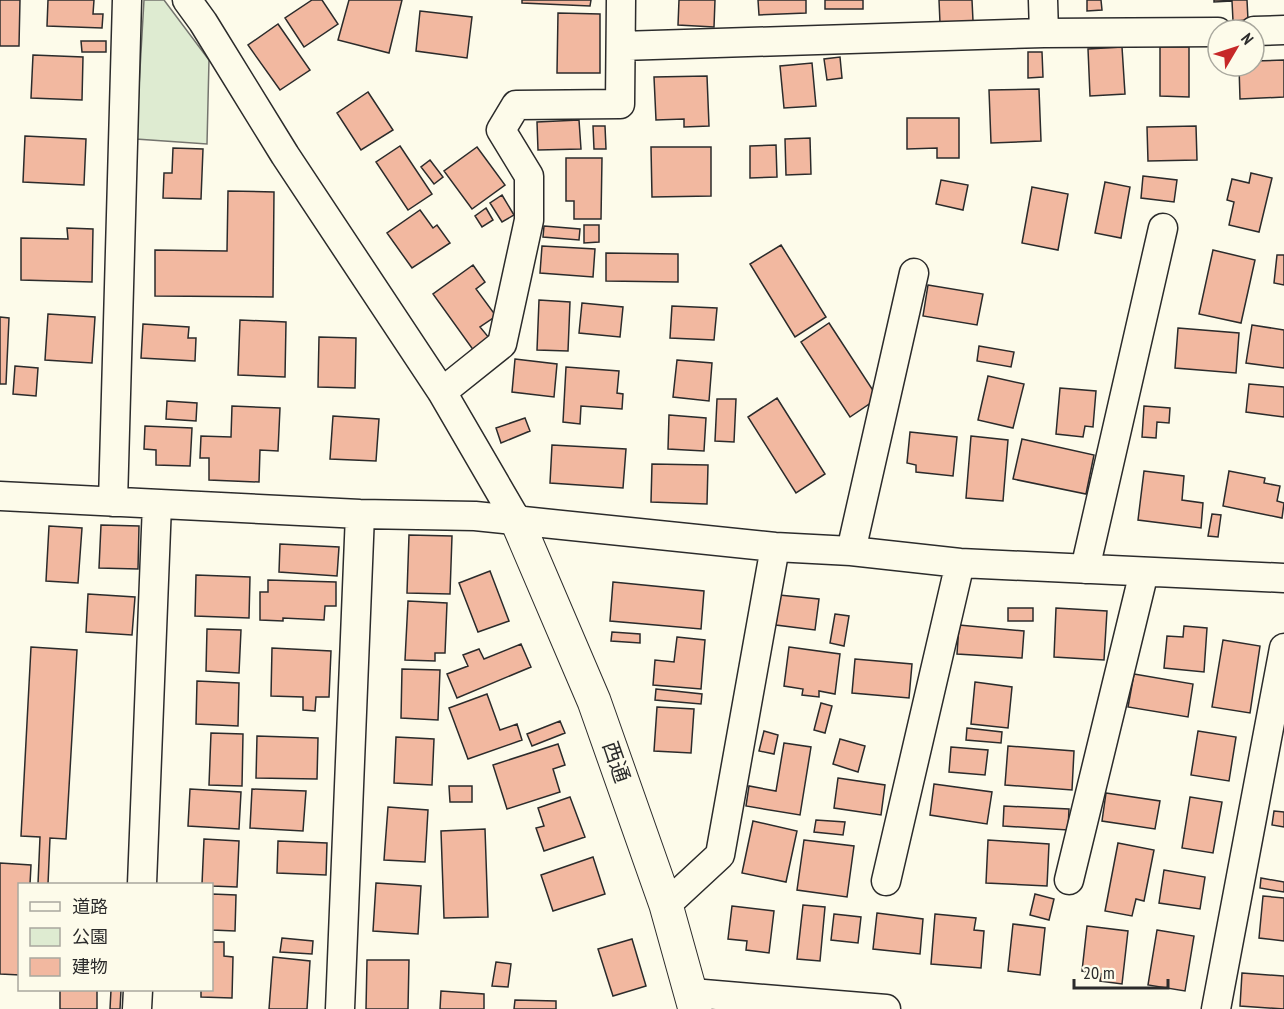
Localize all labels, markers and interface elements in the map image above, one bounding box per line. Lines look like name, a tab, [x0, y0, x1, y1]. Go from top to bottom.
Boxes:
north arrow	[1206, 18, 1266, 78]
text: N	[1237, 29, 1258, 48]
street label: 西通	[597, 738, 636, 786]
legend	[18, 883, 213, 991]
text: 道路	[72, 895, 108, 918]
text: 公園	[72, 925, 108, 948]
scale bar	[1074, 952, 1168, 990]
text: 建物	[72, 955, 108, 978]
text: 20 m	[1083, 961, 1115, 984]

